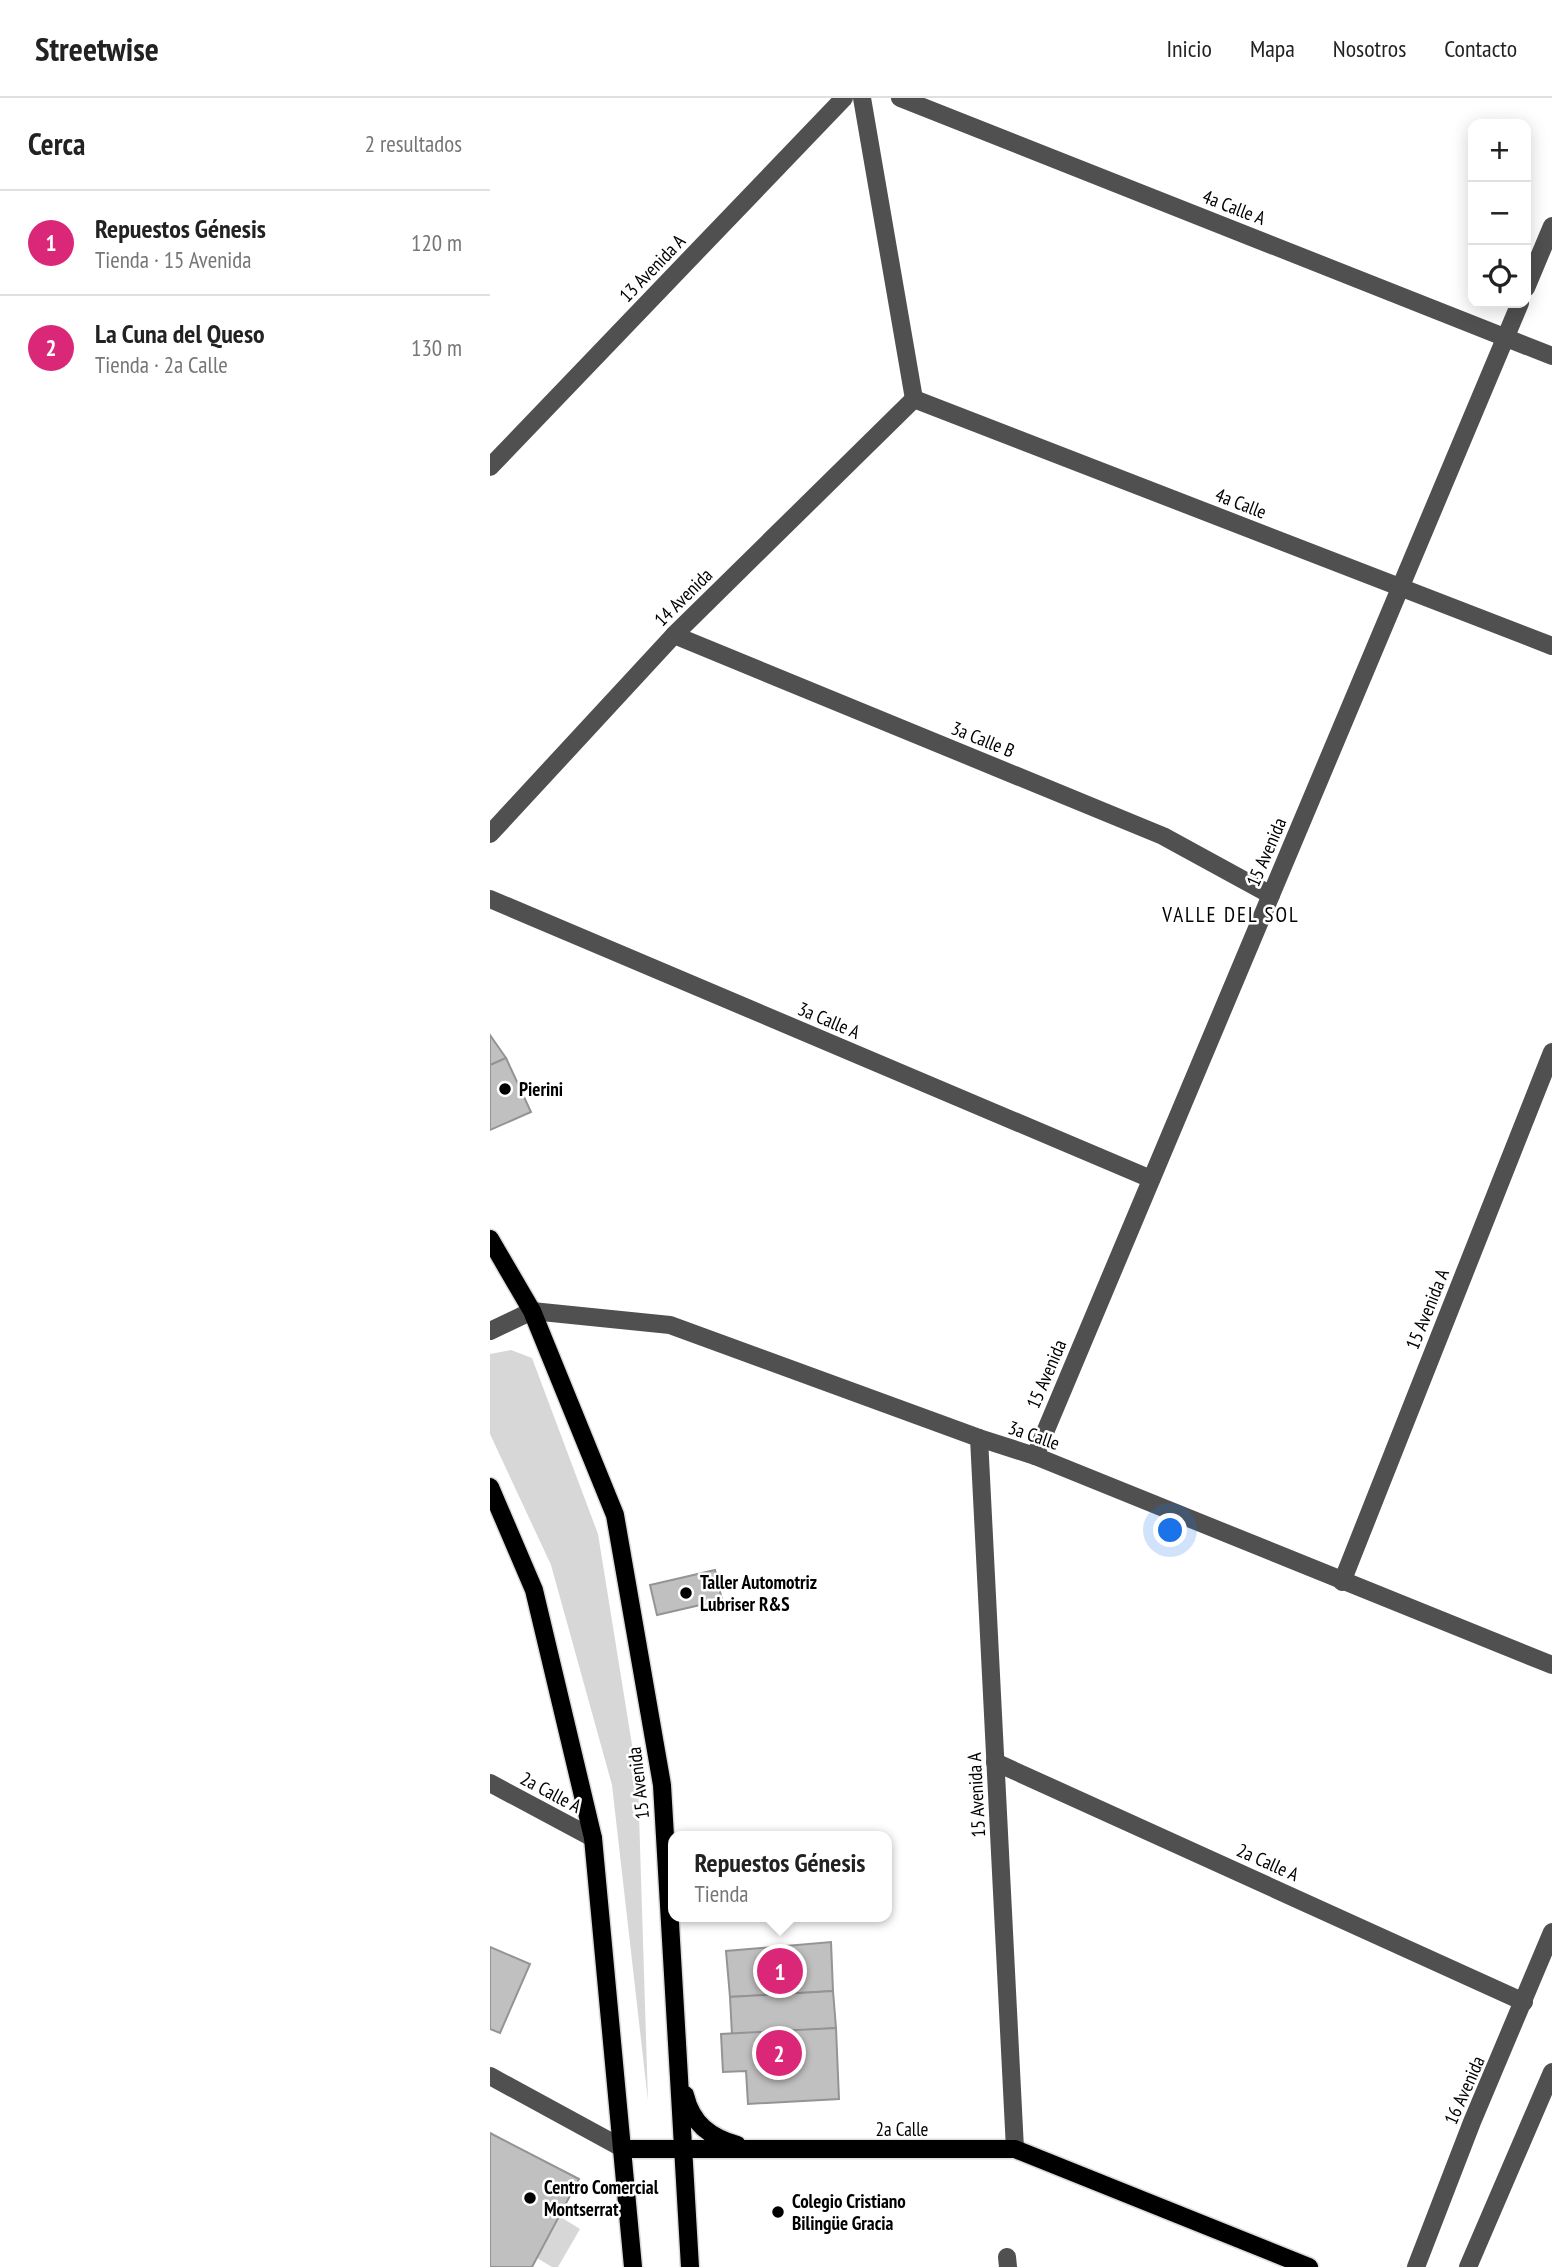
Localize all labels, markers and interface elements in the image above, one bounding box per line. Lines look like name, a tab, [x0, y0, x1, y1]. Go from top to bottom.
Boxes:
text: Streetwise	[35, 27, 159, 70]
text: Inicio	[1166, 33, 1212, 64]
text: Mapa	[1250, 33, 1295, 64]
text: Nosotros	[1333, 33, 1406, 64]
text: Contacto	[1444, 33, 1517, 64]
map controls	[1468, 119, 1531, 308]
button: +	[1468, 119, 1531, 182]
text: Cerca	[28, 124, 85, 163]
text: 2 resultados	[365, 129, 462, 158]
button: −	[1468, 182, 1531, 245]
street label: 4a Calle A	[1199, 184, 1269, 230]
text: Repuestos Génesis	[95, 212, 266, 245]
text: 1	[46, 228, 57, 257]
text: 120 m	[411, 228, 462, 257]
street label: 13 Avenida A	[614, 229, 690, 307]
text: Tienda · 15 Avenida	[95, 245, 251, 274]
button: locate	[1468, 245, 1531, 308]
text: La Cuna del Queso	[95, 317, 265, 350]
text: 2	[46, 333, 57, 362]
text: 130 m	[411, 333, 462, 362]
text: Tienda · 2a Calle	[95, 350, 228, 379]
street label: 4a Calle	[1212, 482, 1270, 524]
street label: 14 Avenida	[649, 563, 717, 631]
street label: 3a Calle B	[948, 716, 1018, 762]
street label: 15 Avenida	[1241, 814, 1291, 890]
district label: VALLE DEL SOL	[1161, 901, 1300, 928]
street label: 3a Calle A	[794, 996, 864, 1044]
place label: Pierini	[519, 1077, 563, 1101]
marker: Pierini	[497, 1081, 513, 1097]
street label: 15 Avenida A	[1400, 1265, 1454, 1353]
street label: 15 Avenida	[1021, 1336, 1071, 1412]
street label: 3a Calle	[1005, 1415, 1063, 1455]
your location	[1153, 1513, 1187, 1547]
place label: Taller Automotriz Lubriser R&S	[700, 1570, 817, 1616]
marker: Taller Automotriz Lubriser R&S	[678, 1585, 694, 1601]
street label: 15 Avenida	[622, 1746, 654, 1820]
street label: 15 Avenida A	[962, 1752, 990, 1838]
street label: 2a Calle A	[516, 1766, 586, 1818]
popup	[668, 1831, 892, 1922]
street label: 2a Calle A	[1233, 1838, 1303, 1886]
text: Repuestos Génesis	[695, 1846, 865, 1879]
text: Tienda	[695, 1879, 749, 1908]
pin: 1	[757, 1945, 803, 1997]
pin: 2	[756, 2027, 802, 2079]
street label: 16 Avenida	[1438, 2052, 1490, 2128]
street label: 2a Calle	[876, 2117, 929, 2141]
place label: Centro Comercial Montserrat	[544, 2175, 659, 2221]
place label: Colegio Cristiano Bilingüe Gracia	[792, 2189, 906, 2235]
marker: Centro Comercial Montserrat	[522, 2190, 538, 2206]
marker: Colegio Cristiano Bilingüe Gracia	[770, 2204, 786, 2220]

